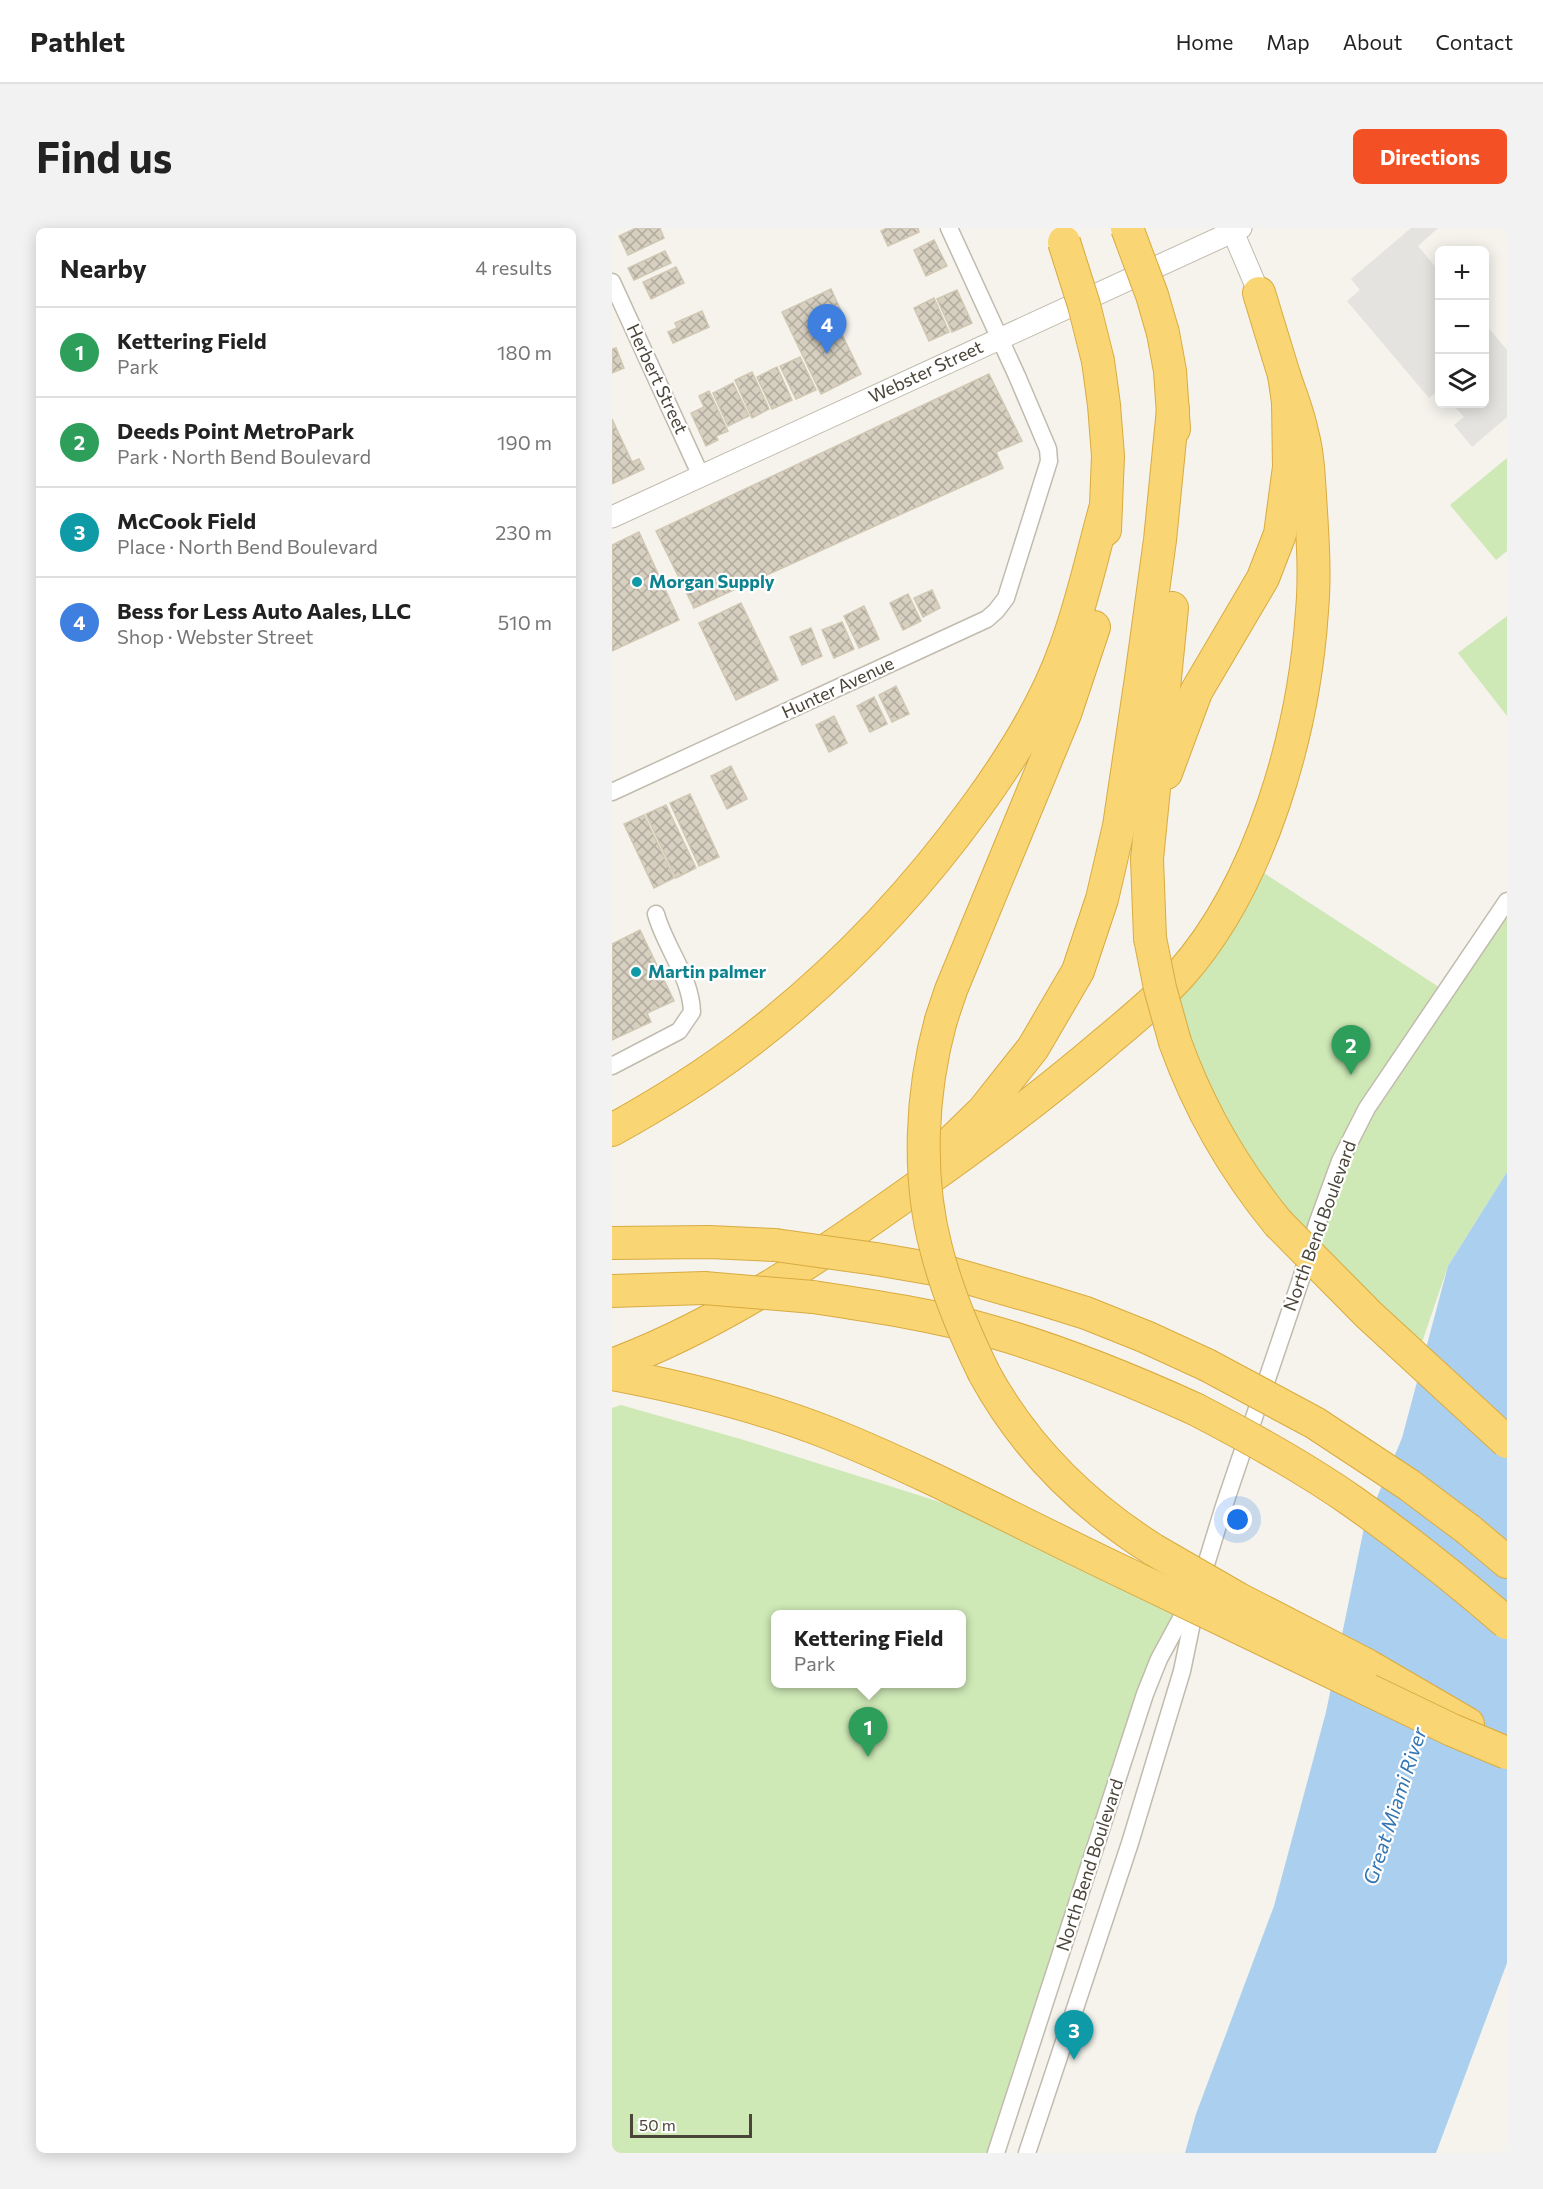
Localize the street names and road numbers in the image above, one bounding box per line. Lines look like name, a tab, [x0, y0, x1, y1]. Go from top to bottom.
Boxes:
street label: Herbert Street	[623, 320, 693, 437]
street label: Webster Street	[865, 335, 986, 407]
street label: Hunter Avenue	[778, 652, 897, 723]
street label: North Bend Boulevard	[1278, 1137, 1360, 1314]
street label: North Bend Boulevard	[1051, 1776, 1127, 1954]

